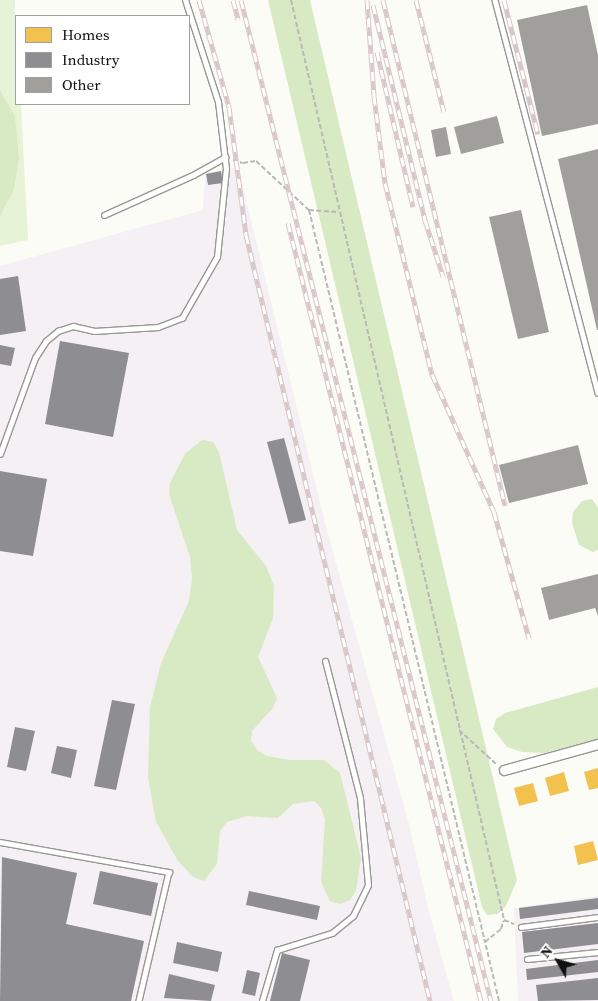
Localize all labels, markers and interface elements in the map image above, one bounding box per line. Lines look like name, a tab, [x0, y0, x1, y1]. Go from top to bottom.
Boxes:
legend	[15, 15, 190, 105]
text: Homes	[62, 24, 109, 45]
text: Industry	[62, 49, 119, 70]
text: Other	[62, 74, 101, 95]
north arrow	[533, 936, 583, 986]
text: N	[535, 942, 557, 962]

